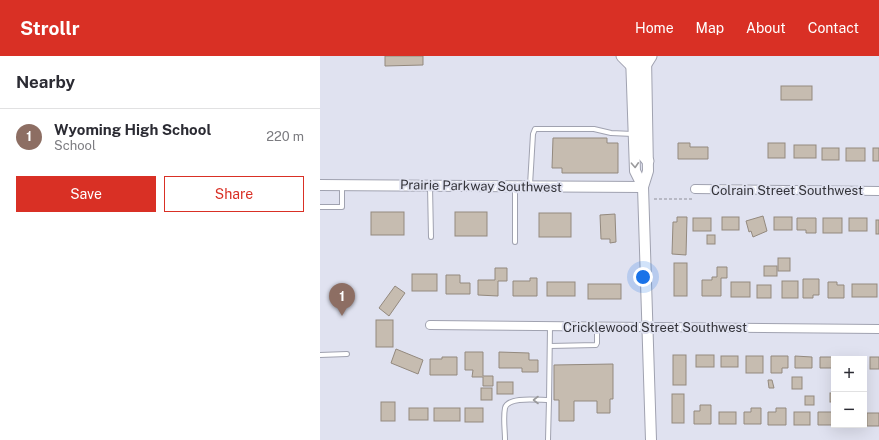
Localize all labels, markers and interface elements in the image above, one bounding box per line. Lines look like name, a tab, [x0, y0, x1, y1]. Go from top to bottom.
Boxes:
text: Strollr	[20, 17, 79, 39]
text: Home	[635, 20, 674, 36]
text: Map	[696, 20, 724, 36]
text: About	[746, 20, 786, 36]
text: Contact	[808, 20, 859, 36]
text: Nearby	[16, 72, 75, 92]
text: Wyoming High School	[54, 121, 211, 138]
text: 1	[26, 129, 32, 144]
text: 220 m	[266, 129, 304, 144]
text: School	[54, 138, 96, 153]
one-way arrow	[630, 162, 639, 168]
button: Save	[16, 176, 156, 212]
button: Share	[164, 176, 304, 212]
street label: Prairie Parkway Southwest	[400, 177, 562, 195]
street label: Colrain Street Southwest	[711, 183, 863, 198]
your location	[633, 267, 653, 287]
pin: 1	[329, 283, 355, 316]
street label: Cricklewood Street Southwest	[563, 320, 747, 335]
map controls	[831, 356, 867, 428]
button: +	[831, 356, 867, 392]
button: −	[831, 392, 867, 428]
one-way arrow	[533, 396, 539, 404]

